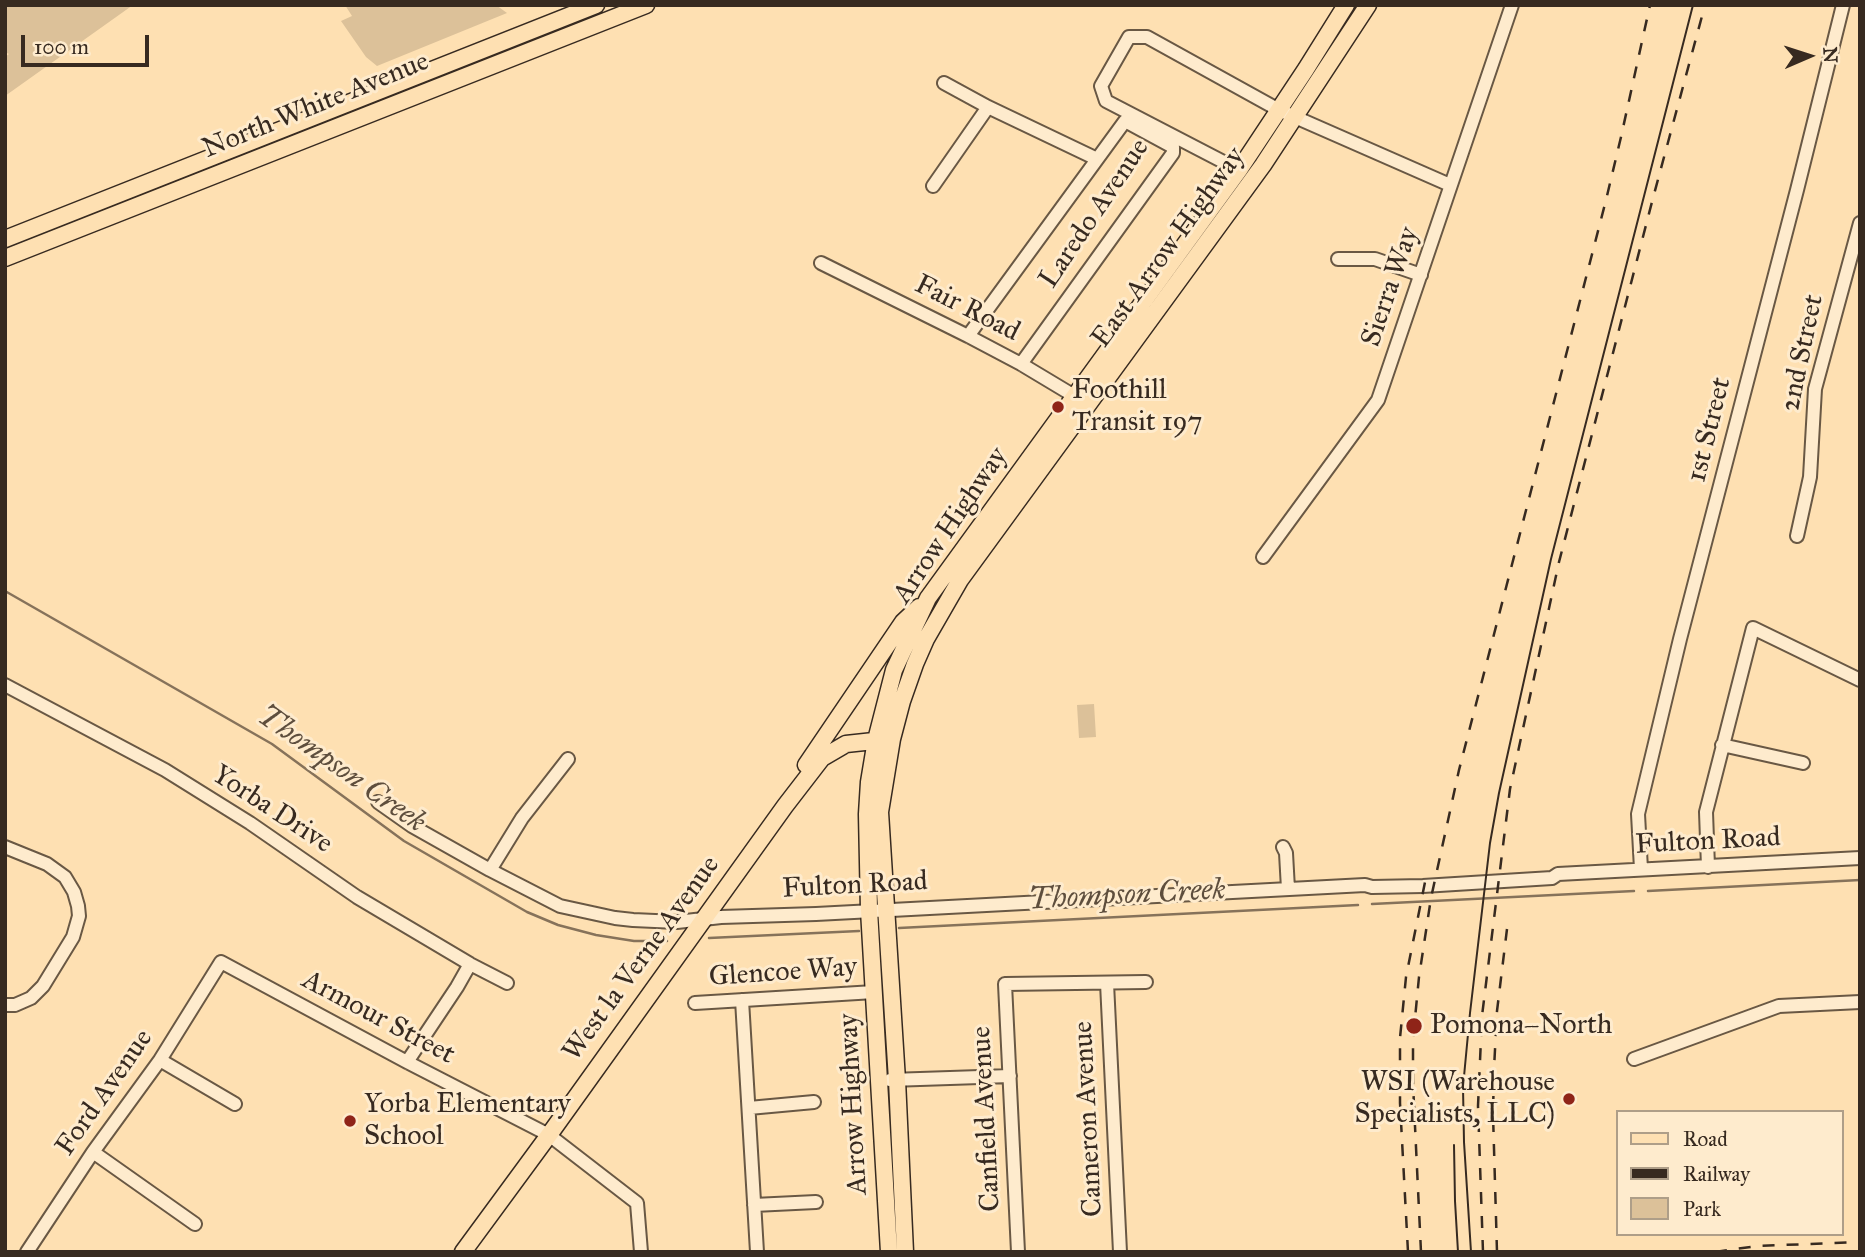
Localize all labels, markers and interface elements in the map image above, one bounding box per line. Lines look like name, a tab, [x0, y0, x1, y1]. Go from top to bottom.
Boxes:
scale bar	[24, 21, 152, 65]
north arrow	[1774, 21, 1844, 91]
text: 100 m	[34, 34, 89, 60]
street label: North White Avenue	[198, 45, 434, 167]
text: N	[1819, 46, 1842, 64]
street label: Laredo Avenue	[1033, 133, 1157, 295]
street label: East Arrow Highway	[1085, 141, 1253, 355]
street label: Sierra Way	[1355, 223, 1427, 351]
street label: Fair Road	[909, 268, 1025, 350]
street label: 2nd Street	[1774, 292, 1832, 414]
place label: Foothill Transit 197	[1072, 374, 1203, 440]
street label: 1st Street	[1681, 374, 1739, 486]
marker: Foothill Transit 197	[1050, 399, 1066, 415]
street label: Arrow Highway	[886, 441, 1016, 611]
water label: Thompson Creek	[250, 699, 432, 841]
street label: Yorba Drive	[206, 759, 338, 861]
street label: Fulton Road	[1634, 821, 1782, 863]
street label: West la Verne Avenue	[556, 850, 728, 1068]
street label: Fulton Road	[781, 865, 929, 907]
water label: Thompson Creek	[1027, 873, 1227, 919]
street label: Glencoe Way	[708, 951, 858, 995]
street label: Armour Street	[296, 964, 460, 1072]
place label: Pomona–North	[1430, 1009, 1612, 1043]
street label: Arrow Highway	[832, 1013, 876, 1195]
marker: Pomona–North	[1404, 1016, 1424, 1036]
street label: Cameron Avenue	[1067, 1020, 1111, 1218]
street label: Ford Avenue	[49, 1023, 161, 1163]
street label: Canfield Avenue	[965, 1025, 1009, 1213]
place label: WSI (Warehouse Specialists, LLC)	[1355, 1066, 1555, 1132]
place label: Yorba Elementary School	[364, 1088, 571, 1154]
marker: WSI (Warehouse Specialists, LLC)	[1561, 1091, 1577, 1107]
legend	[1616, 1110, 1844, 1236]
marker: Yorba Elementary School	[342, 1113, 358, 1129]
text: Road	[1683, 1126, 1728, 1152]
text: Railway	[1683, 1161, 1750, 1187]
text: Park	[1683, 1196, 1721, 1222]

